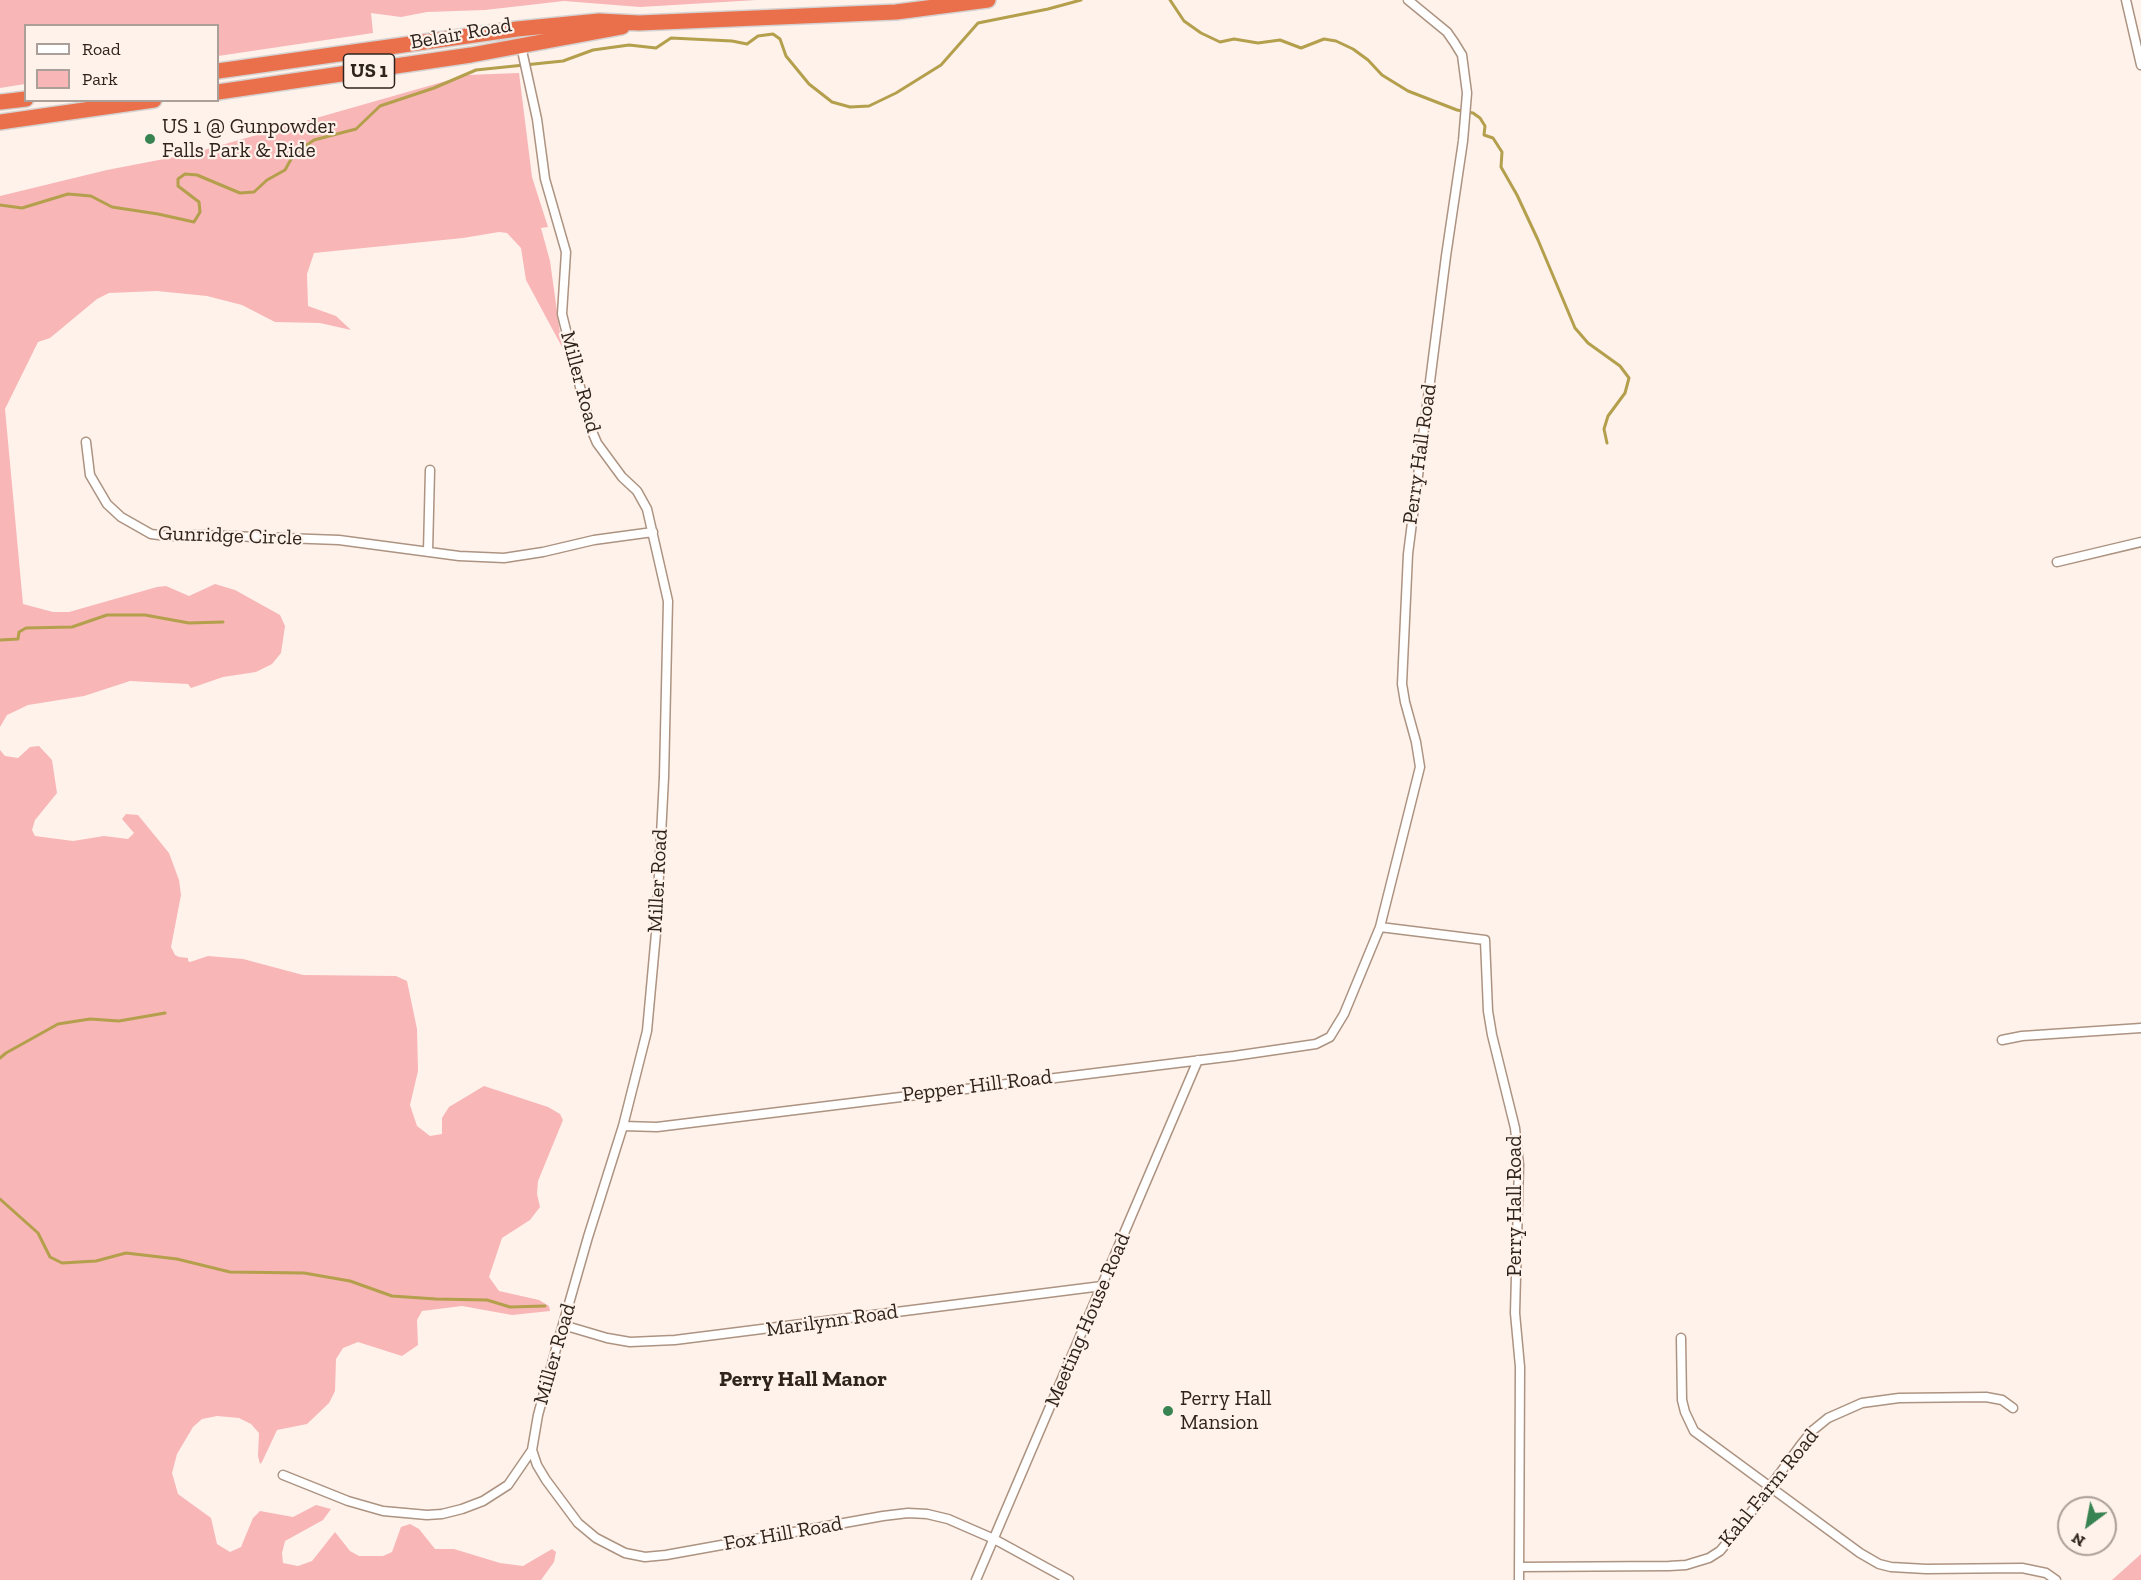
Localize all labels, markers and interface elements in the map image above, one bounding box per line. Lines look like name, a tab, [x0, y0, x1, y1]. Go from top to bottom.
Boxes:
street label: Belair Road	[408, 13, 514, 55]
legend	[24, 24, 219, 102]
text: Road	[82, 38, 121, 60]
road number: US 1	[344, 54, 394, 88]
text: Park	[82, 68, 118, 90]
place label: US 1 @ Gunpowder Falls Park & Ride	[162, 114, 336, 164]
marker: US 1 @ Gunpowder Falls Park & Ride	[143, 132, 157, 146]
street label: Miller Road	[554, 328, 606, 436]
street label: Perry Hall Road	[1398, 382, 1442, 526]
street label: Gunridge Circle	[158, 521, 302, 551]
street label: Miller Road	[643, 828, 673, 934]
street label: Pepper Hill Road	[901, 1064, 1053, 1108]
street label: Perry Hall Road	[1502, 1135, 1528, 1277]
street label: Meeting House Road	[1040, 1229, 1136, 1411]
street label: Marilynn Road	[764, 1299, 900, 1343]
street label: Miller Road	[529, 1300, 581, 1408]
district label: Perry Hall Manor	[719, 1367, 887, 1393]
place label: Perry Hall Mansion	[1180, 1386, 1272, 1436]
marker: Perry Hall Mansion	[1161, 1404, 1175, 1418]
street label: Kahl Farm Road	[1714, 1424, 1824, 1552]
north arrow	[2057, 1496, 2117, 1556]
street label: Fox Hill Road	[722, 1511, 844, 1557]
text: N	[2068, 1529, 2088, 1551]

